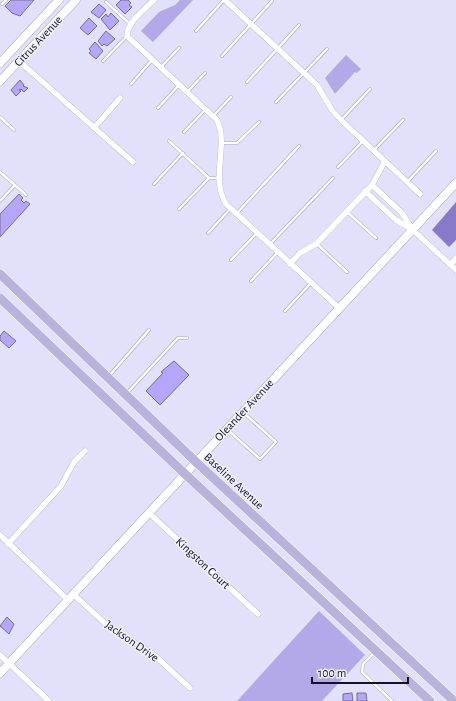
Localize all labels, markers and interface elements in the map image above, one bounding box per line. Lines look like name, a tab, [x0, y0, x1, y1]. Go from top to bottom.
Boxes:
street label: Citrus Avenue	[12, 13, 64, 69]
street label: Oleander Avenue	[212, 377, 276, 443]
street label: Baseline Avenue	[202, 451, 266, 511]
street label: Kingston Court	[174, 535, 232, 591]
street label: Jackson Drive	[103, 618, 161, 664]
scale bar	[312, 659, 408, 685]
text: 100 m	[318, 667, 346, 679]

